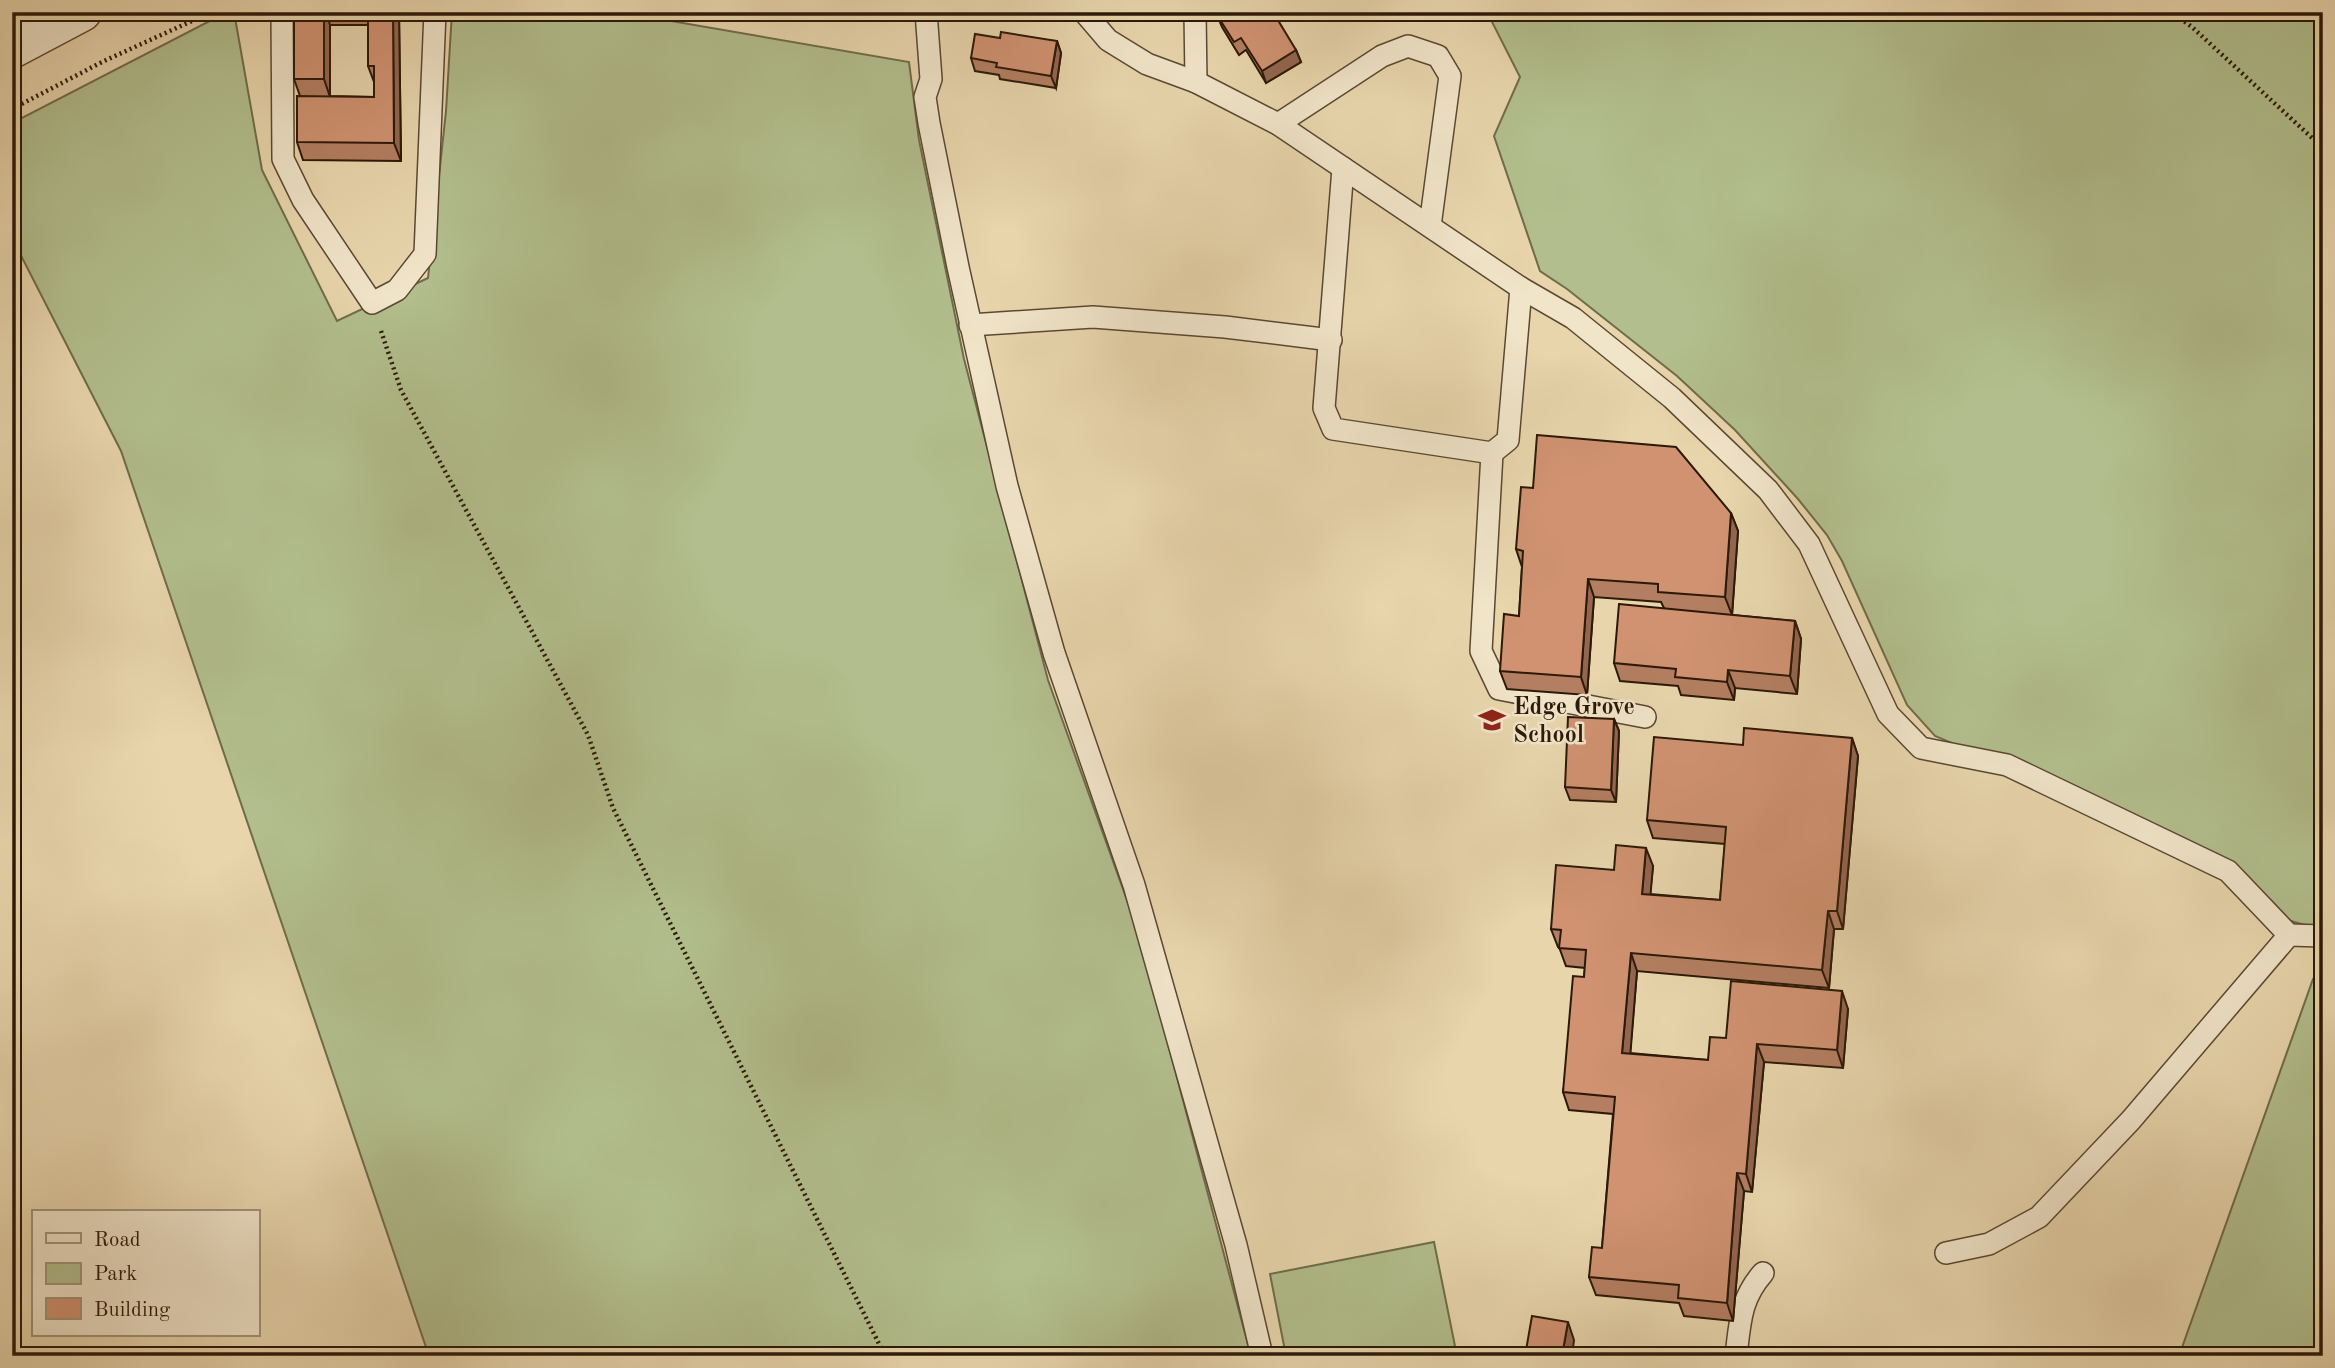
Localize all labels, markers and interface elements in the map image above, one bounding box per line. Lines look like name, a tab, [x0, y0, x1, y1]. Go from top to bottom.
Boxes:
place label: Edge Grove School	[1513, 696, 1635, 748]
school or university icon: Edge Grove School	[1477, 705, 1507, 735]
legend	[32, 1210, 259, 1336]
text: Road	[94, 1230, 141, 1251]
text: Park	[94, 1264, 137, 1285]
text: Building	[94, 1300, 171, 1321]

